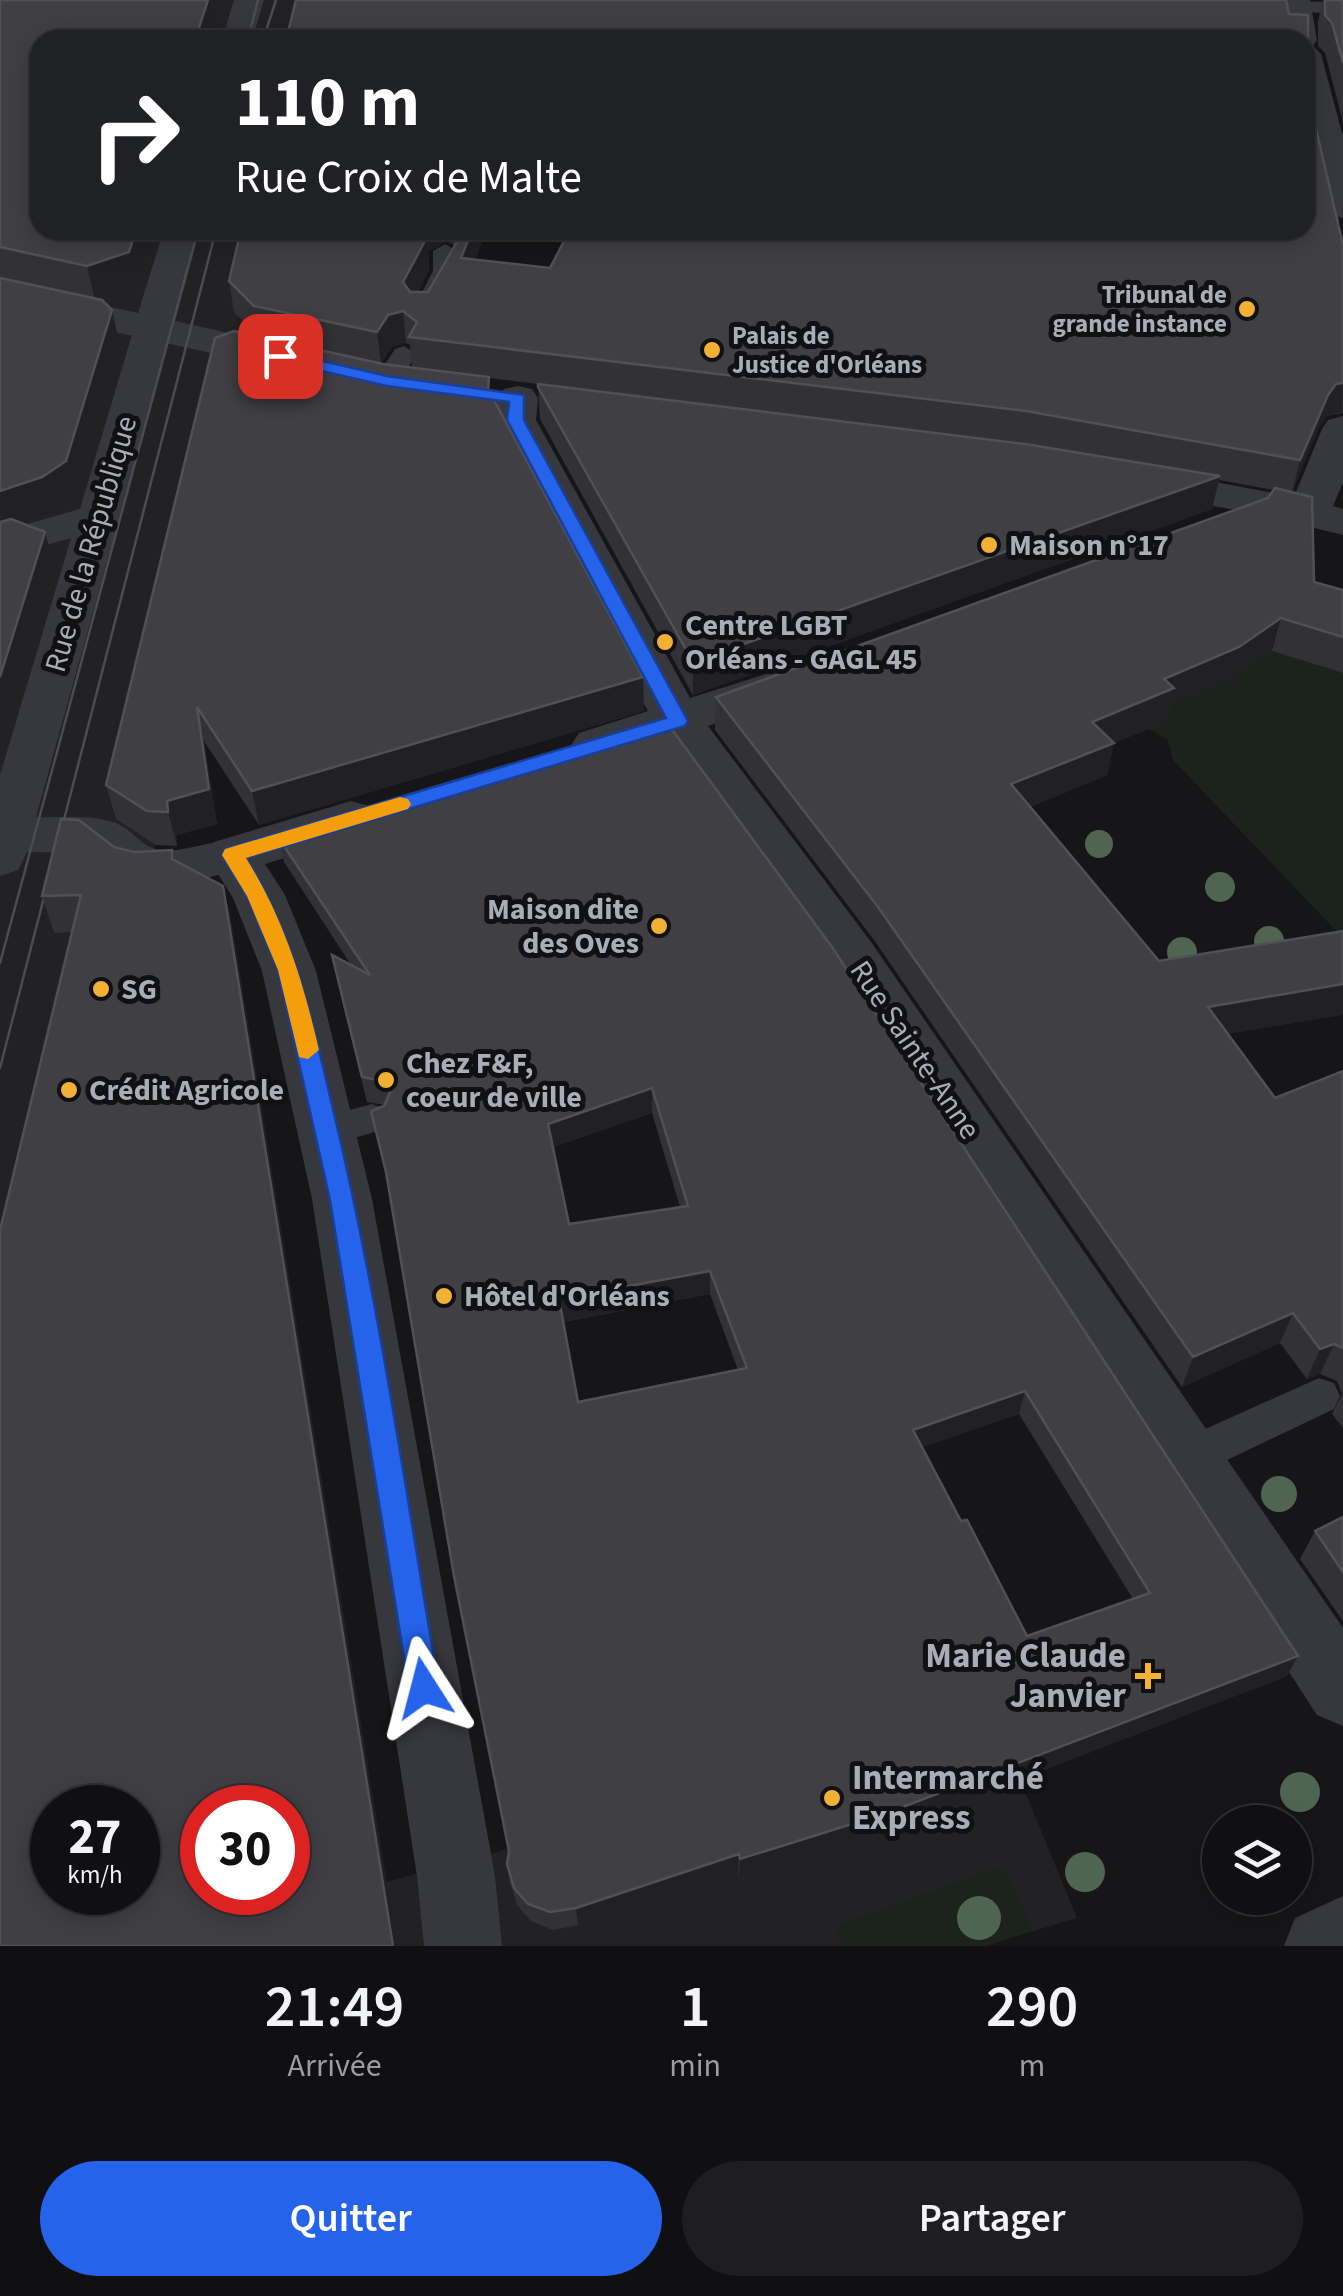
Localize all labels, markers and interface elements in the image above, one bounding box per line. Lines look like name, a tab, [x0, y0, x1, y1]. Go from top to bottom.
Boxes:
text: 110 m	[235, 53, 420, 153]
icon: right	[70, 70, 200, 200]
text: Rue Croix de Malte	[235, 146, 582, 210]
place label: Tribunal de grande instance	[1052, 277, 1227, 342]
marker: Tribunal de grande instance	[1236, 298, 1258, 320]
pin	[238, 314, 323, 399]
place label: Palais de Justice d'Orléans	[732, 318, 922, 383]
icon: arrive	[253, 329, 308, 384]
marker: Palais de Justice d'Orléans	[701, 339, 723, 361]
street label: Rue de la République	[34, 411, 148, 677]
place label: Maison n°17	[1009, 524, 1169, 567]
marker: Maison n°17	[978, 534, 1000, 556]
place label: Centre LGBT Orléans - GAGL 45	[685, 604, 918, 681]
marker: Centre LGBT Orléans - GAGL 45	[654, 631, 676, 653]
place label: Maison dite des Oves	[487, 888, 639, 965]
marker: Maison dite des Oves	[648, 915, 670, 937]
street label: Rue Sainte-Anne	[839, 952, 991, 1148]
place label: SG	[121, 968, 157, 1011]
marker: SG	[90, 978, 112, 1000]
place label: Chez F&F, coeur de ville	[406, 1042, 582, 1119]
place label: Crédit Agricole	[89, 1069, 284, 1112]
marker: Chez F&F, coeur de ville	[375, 1069, 397, 1091]
marker: Crédit Agricole	[58, 1079, 80, 1101]
place label: Hôtel d'Orléans	[464, 1275, 670, 1318]
marker: Hôtel d'Orléans	[433, 1285, 455, 1307]
place label: Marie Claude Janvier	[925, 1631, 1126, 1721]
position arrow	[372, 1636, 476, 1740]
marker: Marie Claude Janvier	[1135, 1663, 1161, 1689]
place label: Intermarché Express	[852, 1753, 1044, 1843]
speed limit sign: 30	[180, 1785, 310, 1915]
marker: Intermarché Express	[821, 1787, 843, 1809]
text: 27	[69, 1802, 121, 1873]
map controls	[1202, 1805, 1312, 1915]
button: layers	[1202, 1805, 1312, 1915]
text: km/h	[67, 1857, 123, 1893]
text: 21:49	[265, 1965, 404, 2050]
text: 1	[680, 1965, 711, 2050]
text: 290	[986, 1965, 1078, 2050]
text: Arrivée	[288, 2043, 382, 2089]
text: min	[669, 2043, 721, 2089]
text: m	[1019, 2043, 1045, 2089]
button: Quitter	[40, 2161, 662, 2276]
button: Partager	[682, 2161, 1303, 2276]

